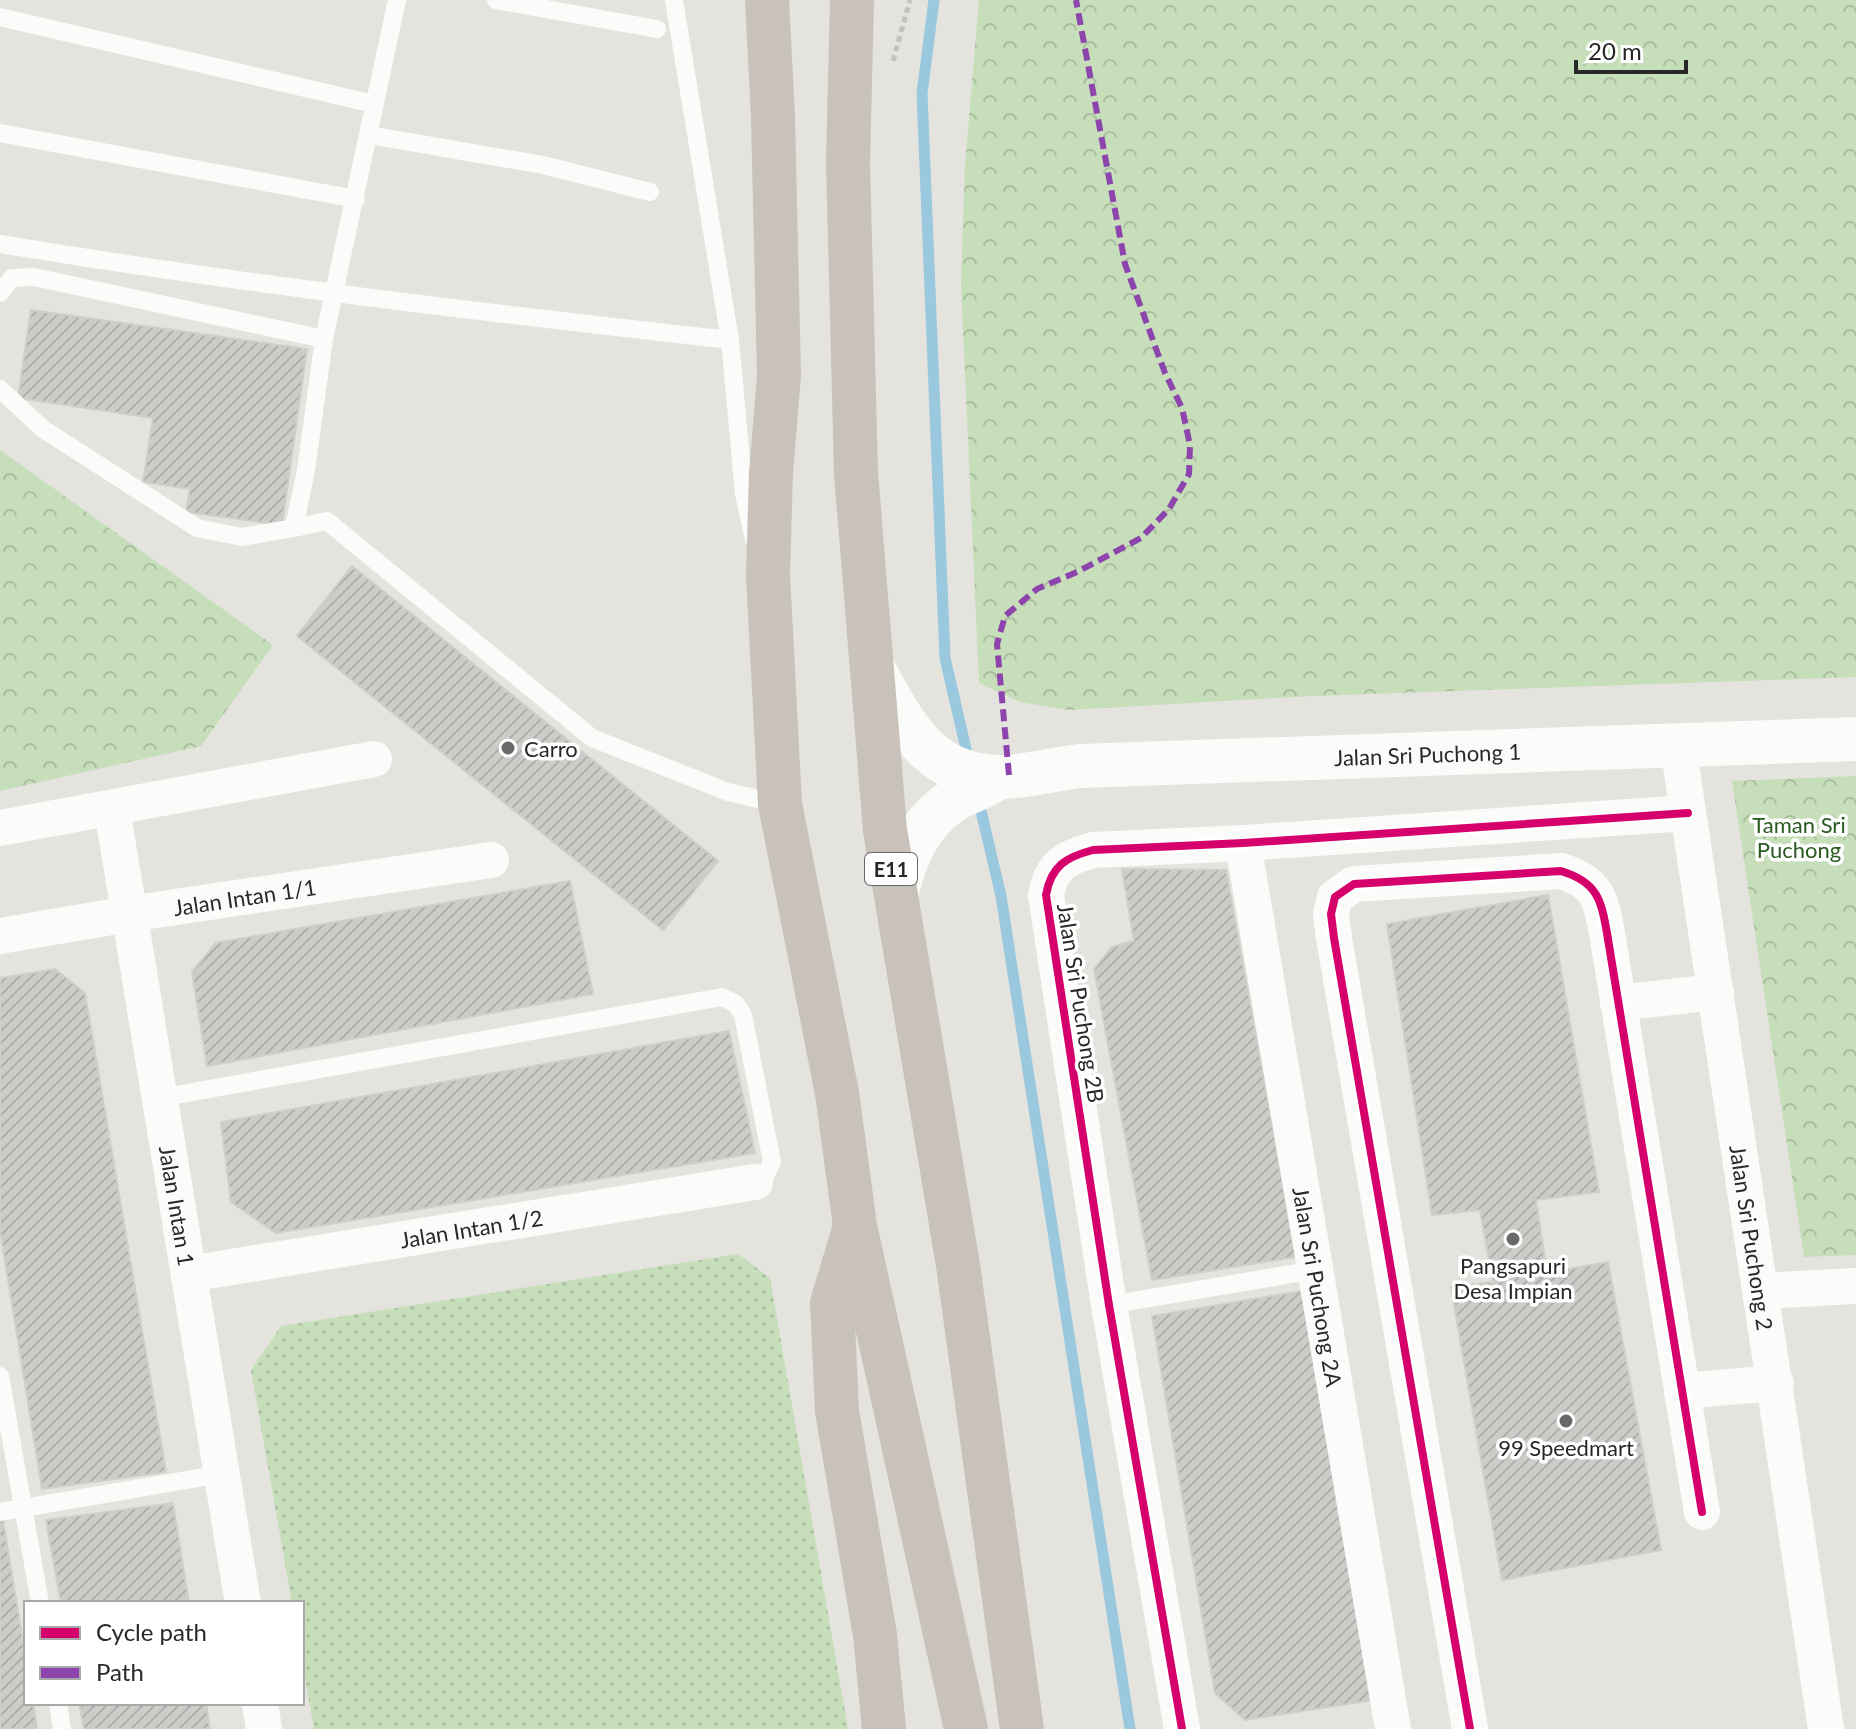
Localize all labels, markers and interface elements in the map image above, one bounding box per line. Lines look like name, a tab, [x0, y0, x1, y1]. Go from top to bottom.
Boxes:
scale bar	[1576, 24, 1686, 74]
text: 20 m	[1588, 36, 1642, 65]
place label: Carro	[524, 735, 578, 762]
street label: Jalan Sri Puchong 1	[1334, 737, 1522, 771]
marker: Carro	[499, 739, 517, 757]
park label: Taman Sri Puchong	[1752, 811, 1846, 863]
road number: E11	[865, 853, 917, 885]
street label: Jalan Intan 1/1	[172, 873, 318, 921]
street label: Jalan Sri Puchong 2B	[1052, 901, 1110, 1105]
street label: Jalan Sri Puchong 2	[1725, 1143, 1779, 1332]
street label: Jalan Intan 1	[154, 1144, 201, 1268]
street label: Jalan Sri Puchong 2A	[1288, 1185, 1348, 1389]
street label: Jalan Intan 1/2	[398, 1203, 545, 1253]
marker: Pangsapuri Desa Impian	[1504, 1230, 1522, 1248]
place label: Pangsapuri Desa Impian	[1453, 1252, 1573, 1304]
marker: 99 Speedmart	[1557, 1412, 1575, 1430]
place label: 99 Speedmart	[1498, 1434, 1634, 1461]
legend	[24, 1601, 304, 1705]
text: Cycle path	[96, 1617, 207, 1646]
text: Path	[96, 1657, 144, 1686]

